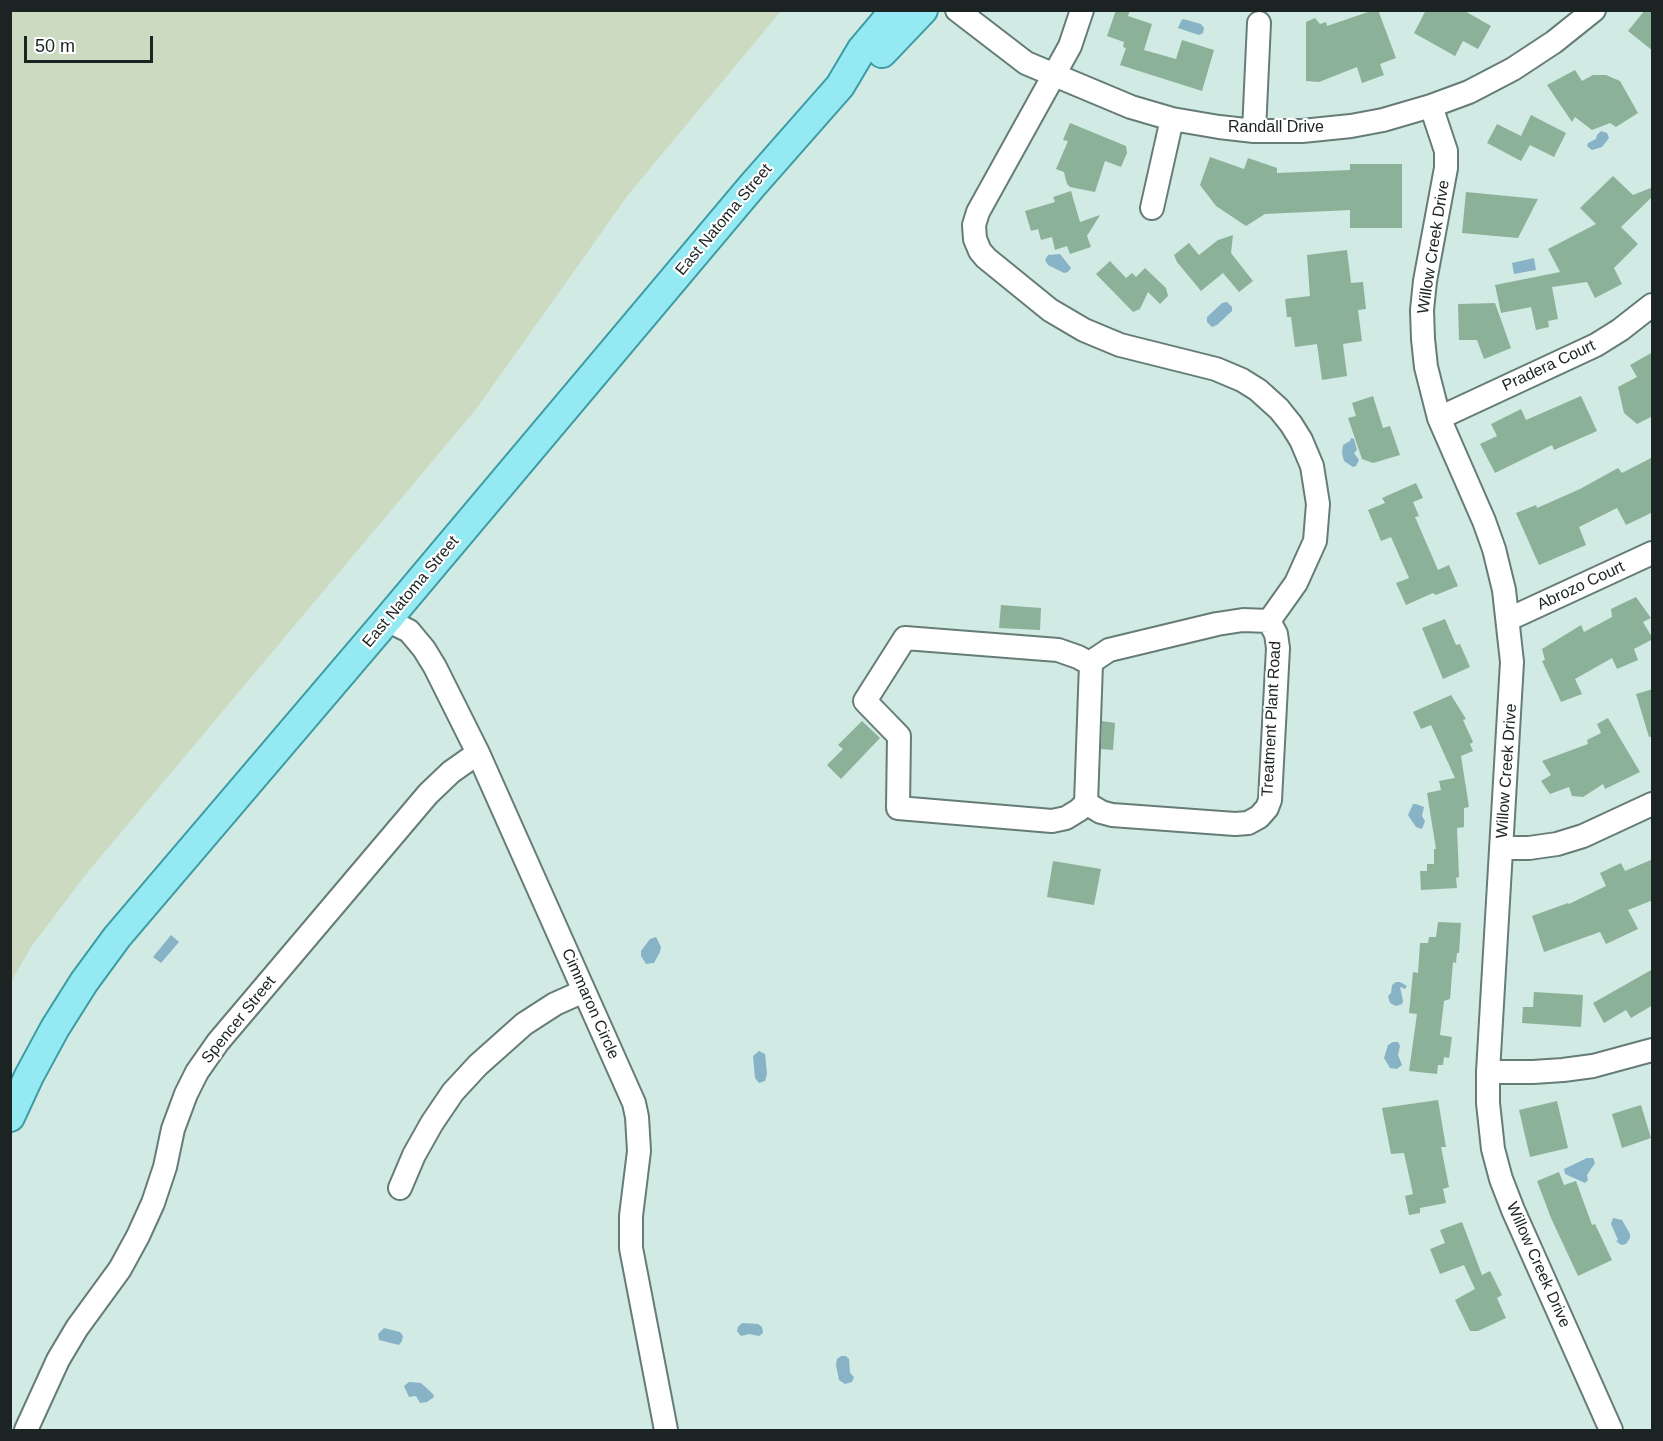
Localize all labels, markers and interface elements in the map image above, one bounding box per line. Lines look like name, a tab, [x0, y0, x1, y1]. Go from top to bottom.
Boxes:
scale bar	[27, 24, 156, 62]
text: 50 m	[35, 36, 75, 56]
street label: Randall Drive	[1228, 118, 1324, 138]
street label: East Natoma Street	[672, 160, 776, 280]
street label: Willow Creek Drive	[1414, 179, 1454, 315]
street label: Pradera Court	[1499, 336, 1599, 396]
street label: East Natoma Street	[359, 532, 463, 652]
street label: Abrozo Court	[1534, 557, 1628, 615]
street label: Treatment Plant Road	[1258, 641, 1286, 797]
street label: Willow Creek Drive	[1493, 703, 1521, 839]
street label: Cimmaron Circle	[557, 946, 623, 1062]
street label: Spencer Street	[198, 972, 280, 1068]
street label: Willow Creek Drive	[1502, 1199, 1574, 1331]

